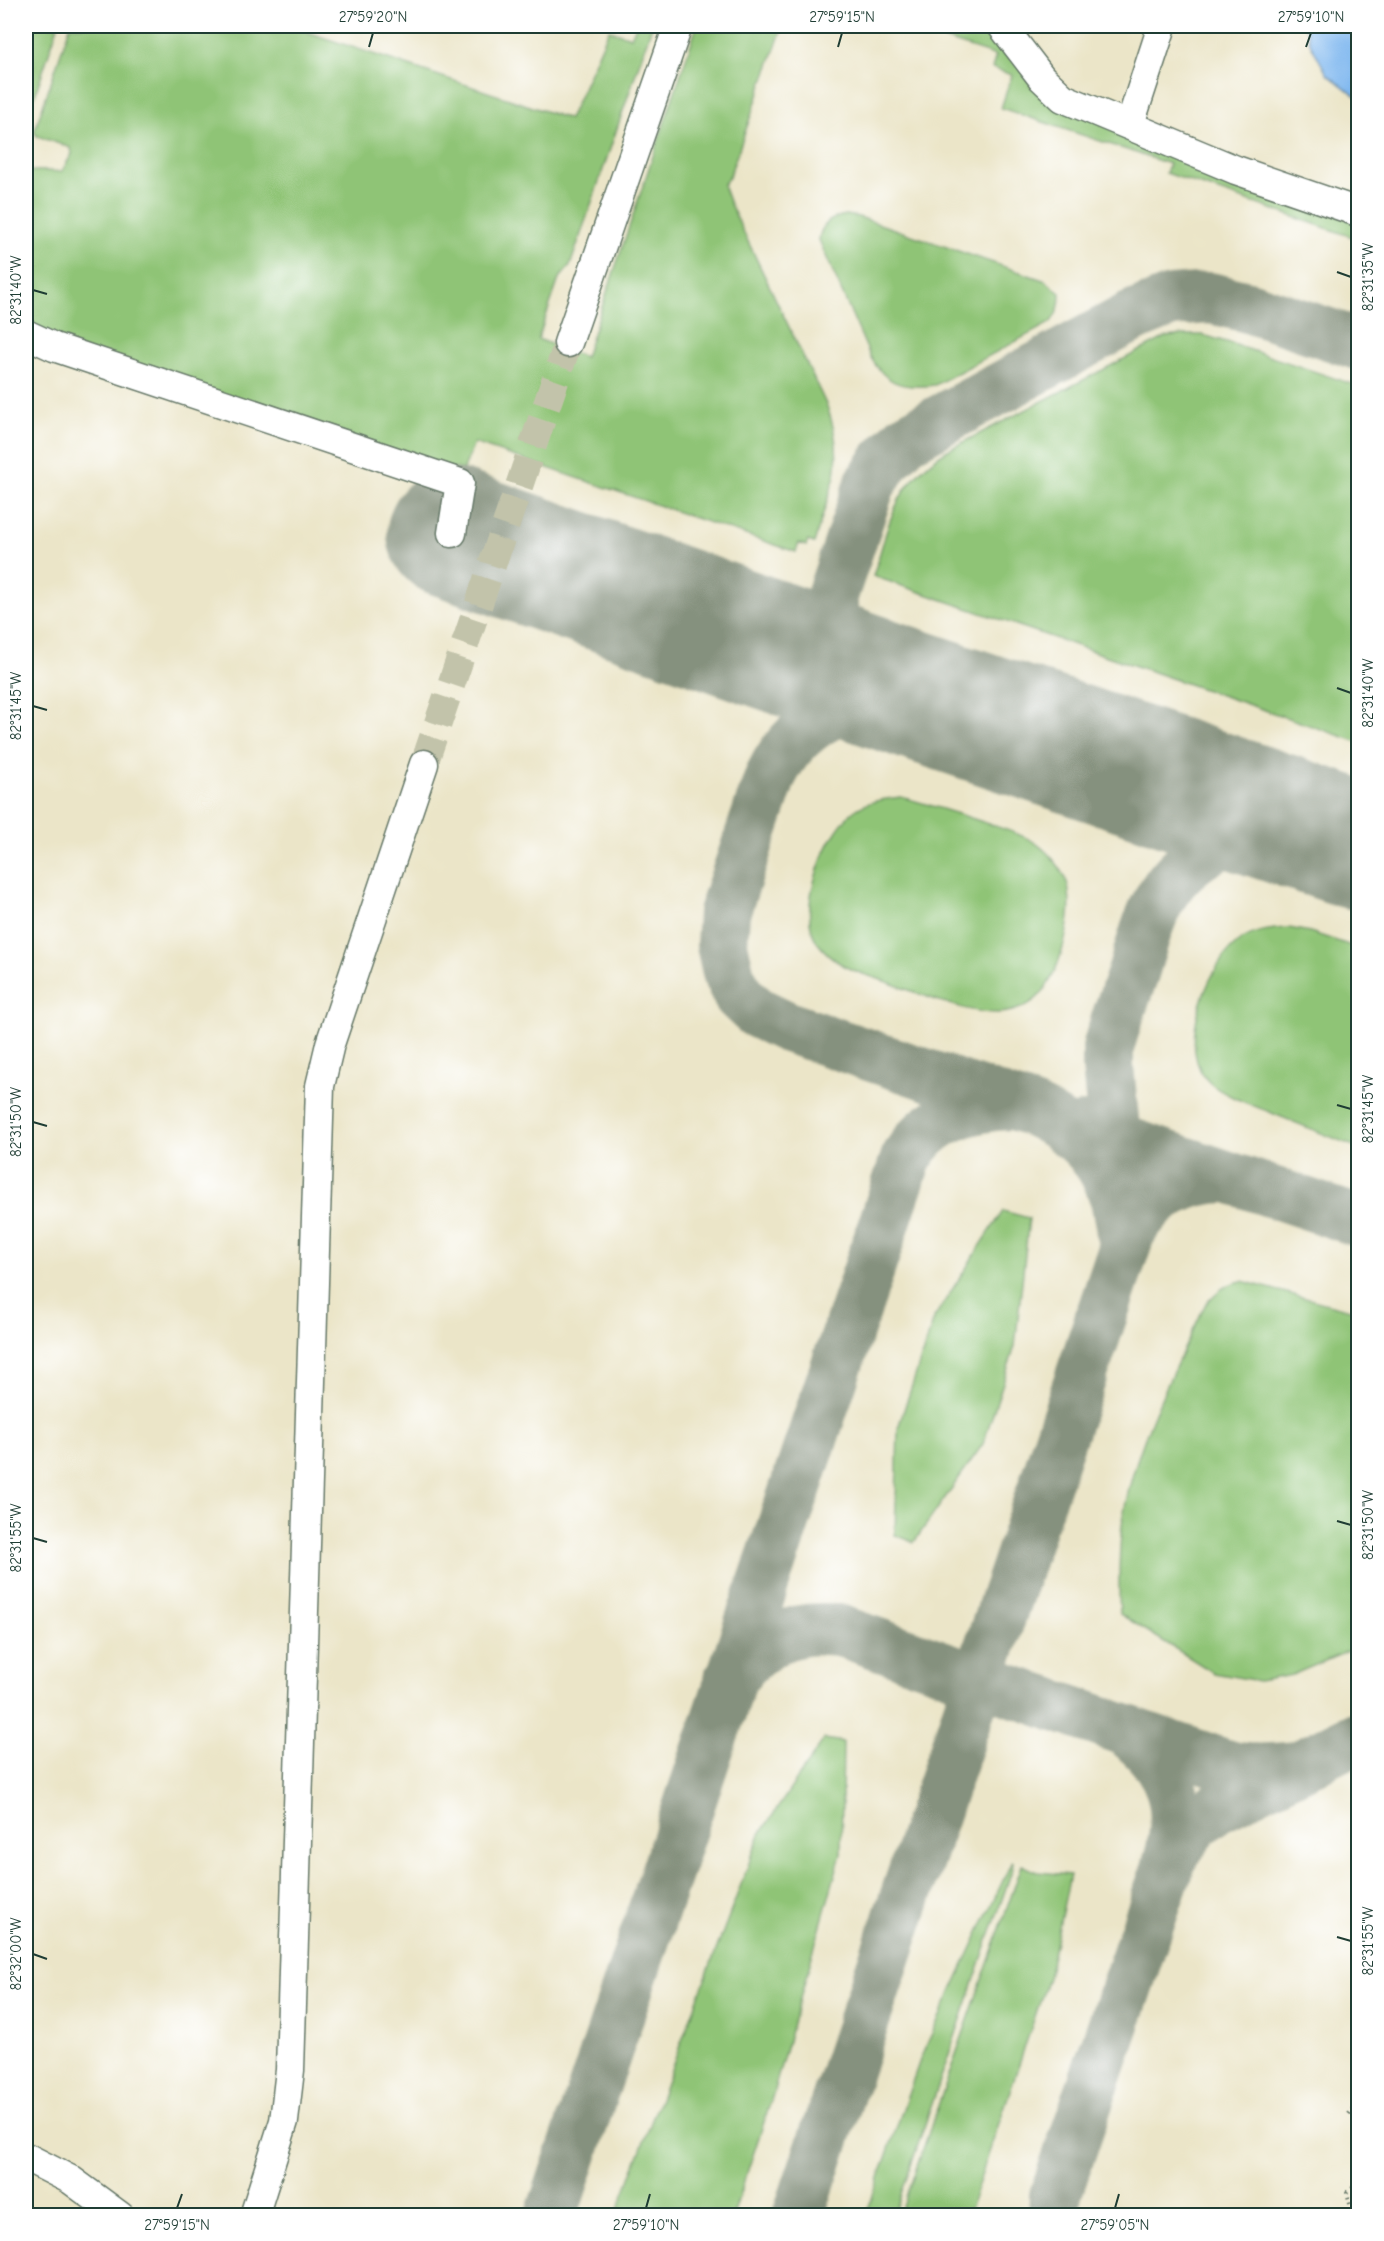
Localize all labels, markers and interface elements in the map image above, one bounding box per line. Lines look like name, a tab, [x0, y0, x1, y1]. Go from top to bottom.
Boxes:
text: 27°59'20"N	[339, 8, 407, 26]
text: 27°59'15"N	[809, 8, 875, 26]
text: 27°59'10"N	[1278, 8, 1344, 26]
text: 82°31'35"W	[1359, 243, 1377, 311]
text: 82°31'40"W	[7, 255, 25, 325]
text: 82°31'40"W	[1359, 658, 1377, 728]
text: 82°31'45"W	[7, 672, 25, 740]
text: 82°31'45"W	[1359, 1075, 1377, 1143]
text: 82°31'50"W	[7, 1087, 25, 1157]
text: 82°31'50"W	[1359, 1490, 1377, 1560]
text: 82°31'55"W	[7, 1503, 25, 1573]
text: 82°31'55"W	[1359, 1906, 1377, 1976]
text: 82°32'00"W	[7, 1917, 25, 1991]
text: 27°59'15"N	[144, 2216, 210, 2234]
text: 27°59'10"N	[613, 2216, 679, 2234]
text: 27°59'05"N	[1081, 2216, 1149, 2234]

